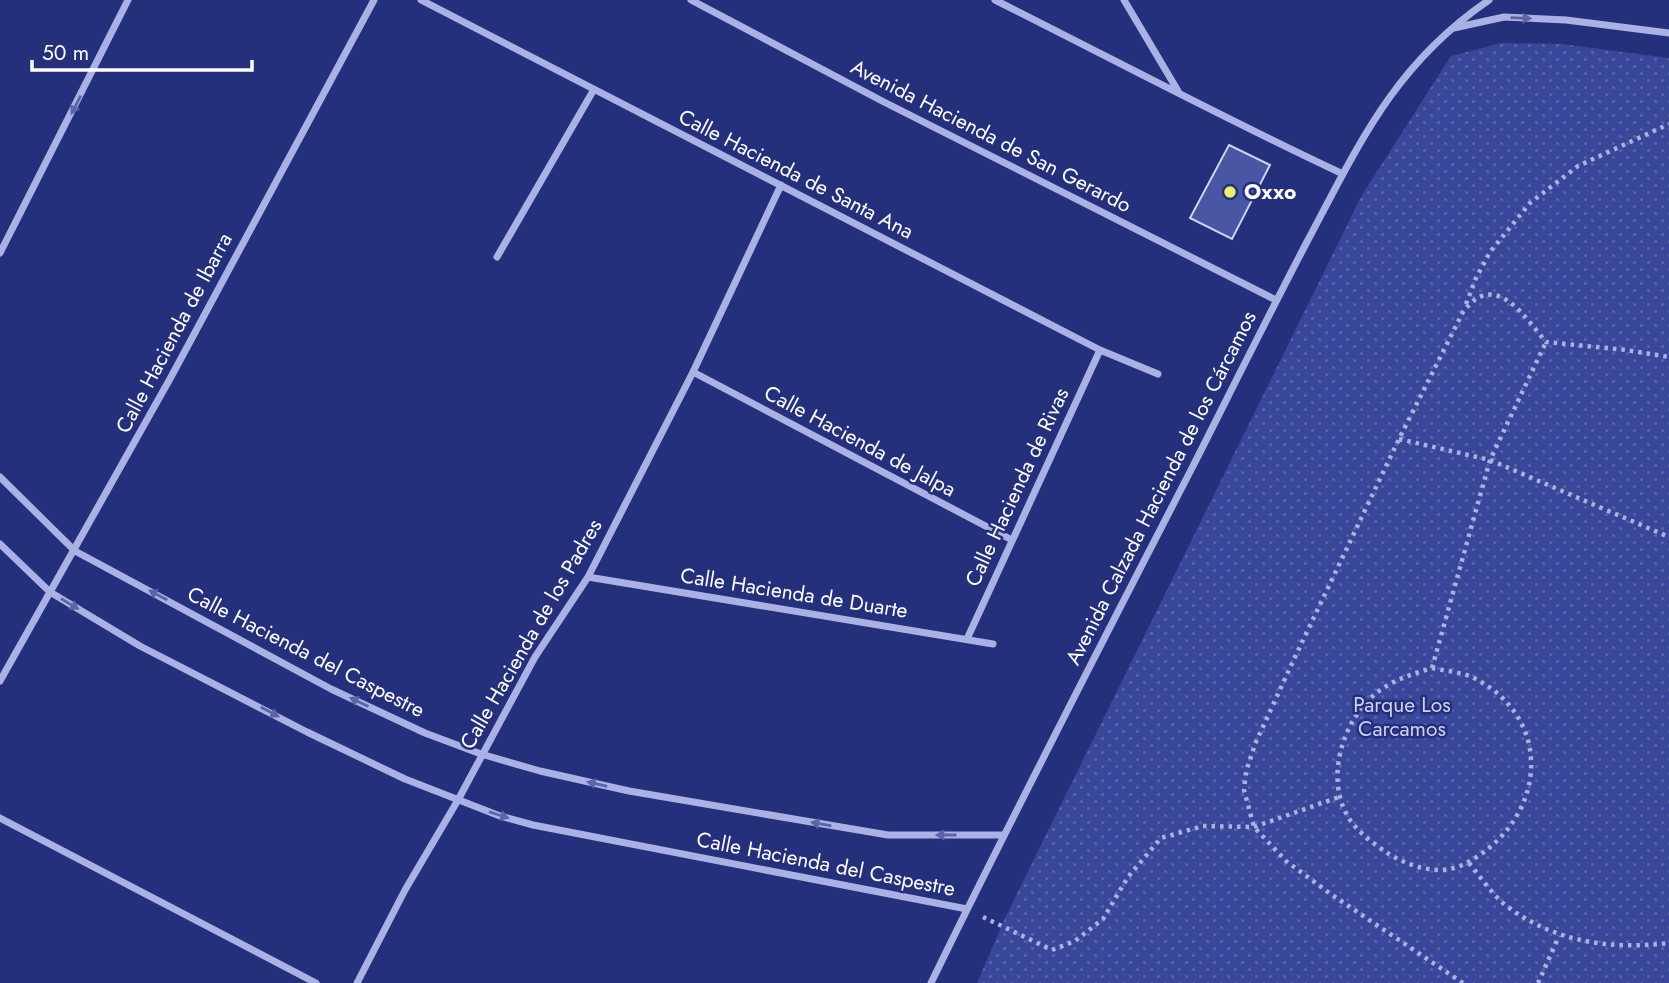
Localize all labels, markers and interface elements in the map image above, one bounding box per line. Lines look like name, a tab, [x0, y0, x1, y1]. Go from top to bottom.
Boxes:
one-way arrow	[1510, 13, 1532, 24]
scale bar	[32, 28, 252, 72]
text: 50 m	[42, 38, 89, 68]
street label: Avenida Hacienda de San Gerardo	[846, 52, 1136, 220]
one-way arrow	[70, 95, 81, 115]
street label: Calle Hacienda de Santa Ana	[673, 102, 919, 246]
place label: Oxxo	[1244, 177, 1296, 207]
marker: Oxxo	[1222, 184, 1238, 200]
street label: Calle Hacienda de Ibarra	[108, 228, 240, 438]
street label: Avenida Calzada Hacienda de los Cárcamos	[1058, 306, 1264, 670]
street label: Calle Hacienda de Jalpa	[759, 378, 961, 504]
street label: Calle Hacienda de Rivas	[958, 383, 1076, 591]
street label: Calle Hacienda de los Padres	[453, 513, 609, 755]
street label: Calle Hacienda de Duarte	[678, 560, 910, 626]
street label: Calle Hacienda del Caspestre	[182, 579, 430, 725]
one-way arrow	[148, 590, 168, 602]
one-way arrow	[60, 598, 79, 610]
park label: Parque Los Carcamos	[1353, 690, 1451, 744]
one-way arrow	[349, 697, 369, 708]
one-way arrow	[260, 706, 280, 718]
one-way arrow	[586, 778, 608, 789]
one-way arrow	[489, 810, 510, 821]
one-way arrow	[810, 818, 832, 829]
street label: Calle Hacienda del Caspestre	[694, 824, 958, 904]
one-way arrow	[935, 829, 957, 841]

